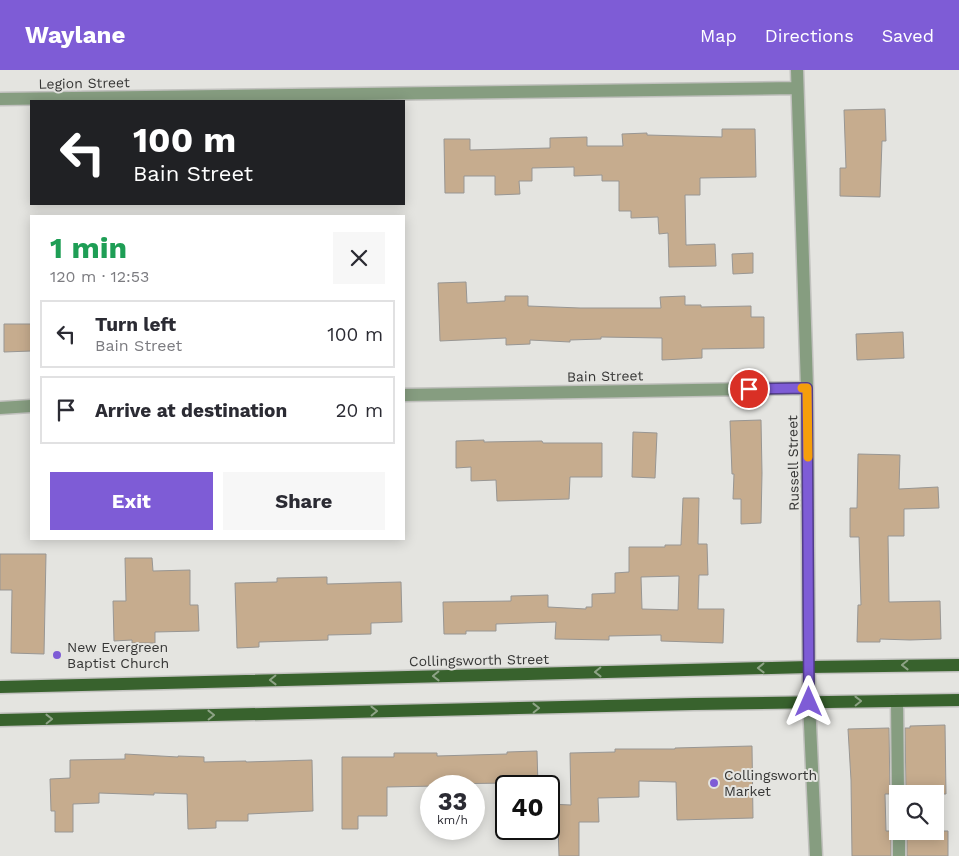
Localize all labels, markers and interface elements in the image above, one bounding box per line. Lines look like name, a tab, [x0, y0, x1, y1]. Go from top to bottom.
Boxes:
text: Waylane	[25, 21, 125, 49]
text: Map	[700, 25, 737, 46]
text: Directions	[765, 25, 854, 46]
text: Saved	[882, 25, 934, 46]
street label: Legion Street	[38, 74, 130, 92]
text: 100 m	[133, 119, 236, 161]
icon: left	[50, 120, 115, 185]
text: Bain Street	[133, 161, 253, 186]
text: 1 min	[50, 230, 127, 265]
button: close	[333, 232, 385, 284]
text: 120 m · 12:53	[50, 267, 149, 286]
text: Turn left	[95, 313, 176, 336]
icon: left	[52, 320, 80, 348]
text: 100 m	[327, 323, 383, 346]
text: Bain Street	[95, 336, 182, 355]
street label: Bain Street	[567, 367, 643, 385]
pin	[728, 368, 770, 410]
icon: arrive	[735, 375, 763, 403]
icon: arrive	[52, 396, 80, 424]
text: Arrive at destination	[95, 399, 287, 422]
text: 20 m	[336, 399, 383, 422]
street label: Russell Street	[784, 415, 802, 511]
button: Exit	[50, 472, 213, 530]
button: Share	[223, 472, 385, 530]
place label: New Evergreen Baptist Church	[67, 639, 169, 671]
marker: New Evergreen Baptist Church	[51, 649, 63, 661]
street label: Collingsworth Street	[409, 651, 549, 669]
one-way arrow	[900, 660, 908, 671]
one-way arrow	[756, 663, 764, 673]
one-way arrow	[594, 667, 602, 677]
one-way arrow	[432, 671, 440, 681]
one-way arrow	[269, 675, 277, 685]
position arrow	[782, 675, 834, 727]
one-way arrow	[854, 696, 862, 706]
one-way arrow	[532, 702, 540, 713]
one-way arrow	[370, 706, 378, 717]
one-way arrow	[208, 710, 215, 720]
one-way arrow	[45, 714, 53, 724]
place label: Collingsworth Market	[724, 767, 817, 799]
speed limit sign: 40	[495, 775, 560, 840]
marker: Collingsworth Market	[708, 777, 720, 789]
map controls	[889, 785, 944, 840]
button: search	[889, 785, 944, 840]
text: 33	[438, 787, 467, 816]
text: km/h	[437, 813, 468, 827]

